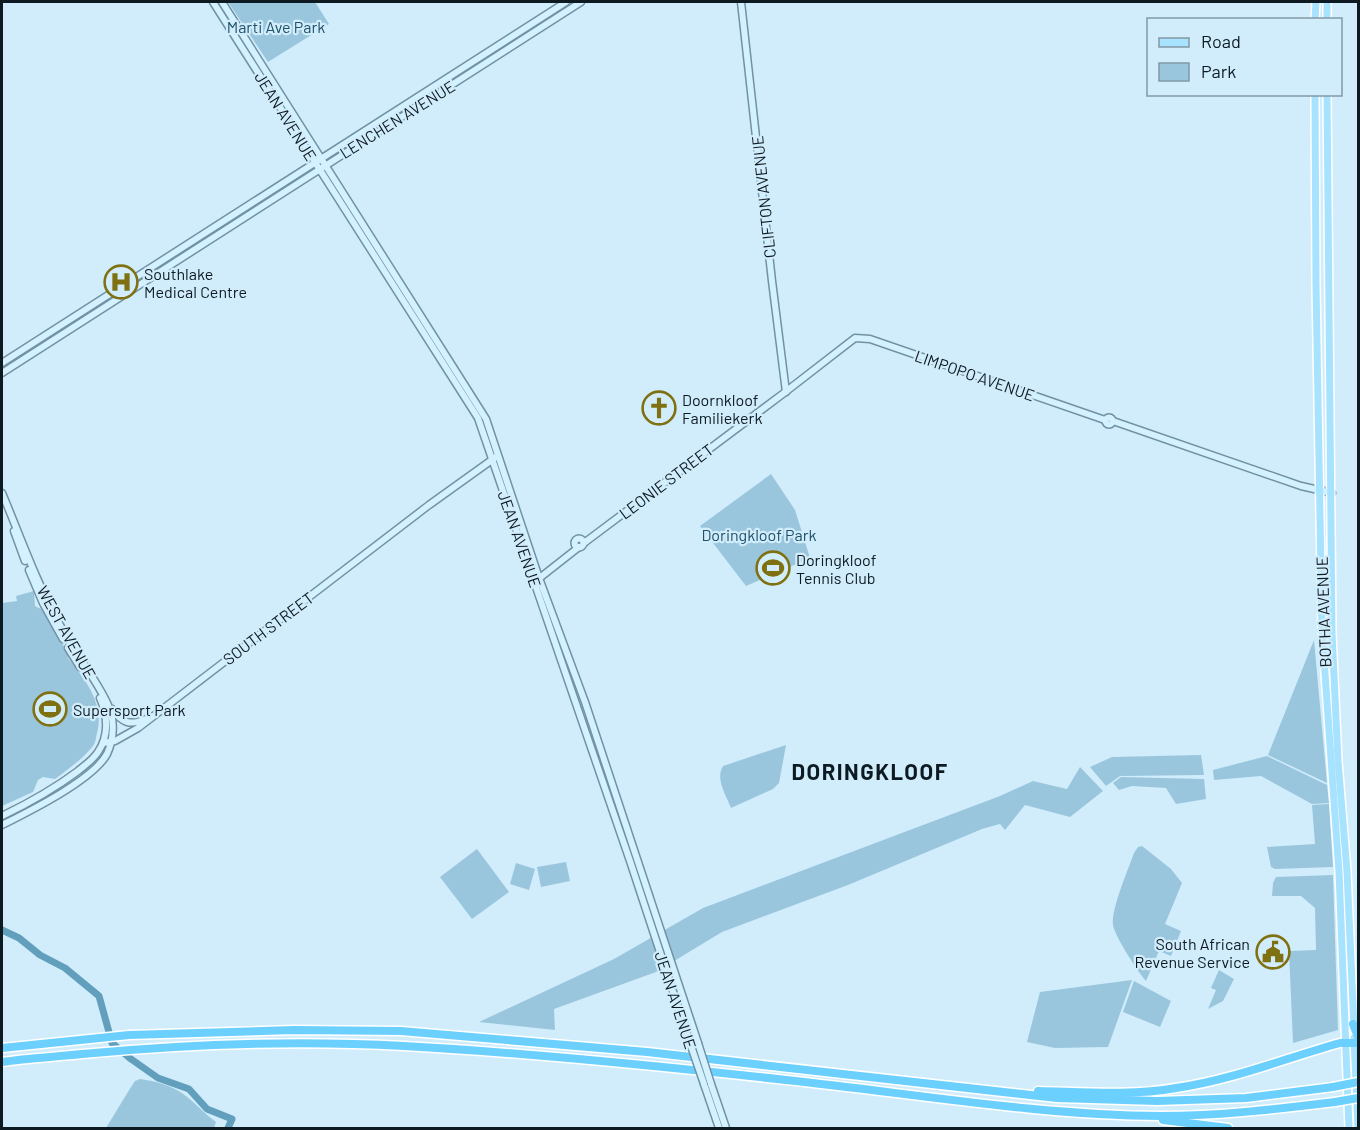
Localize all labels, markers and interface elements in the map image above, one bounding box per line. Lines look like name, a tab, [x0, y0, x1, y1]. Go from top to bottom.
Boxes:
park label: Marti Ave Park	[227, 17, 325, 36]
legend	[1147, 18, 1342, 96]
text: Road	[1201, 30, 1241, 52]
text: Park	[1201, 60, 1236, 82]
street label: JEAN AVENUE	[251, 68, 321, 164]
street label: LENCHEN AVENUE	[336, 76, 458, 162]
street label: CLIFTON AVENUE	[747, 135, 779, 259]
hospital icon: Southlake Medical Centre	[103, 264, 139, 300]
place label: Southlake Medical Centre	[144, 264, 247, 301]
street label: LIMPOPO AVENUE	[913, 346, 1037, 404]
church icon: Doornkloof Familiekerk	[641, 390, 677, 426]
place label: Doornkloof Familiekerk	[682, 390, 762, 427]
street label: LEONIE STREET	[615, 439, 717, 523]
street label: JEAN AVENUE	[495, 488, 545, 590]
park label: Doringkloof Park	[701, 525, 817, 544]
sports icon: Doringkloof Tennis Club	[755, 550, 791, 586]
place label: Doringkloof Tennis Club	[796, 550, 877, 587]
street label: BOTHA AVENUE	[1312, 556, 1334, 668]
street label: WEST AVENUE	[34, 582, 100, 682]
street label: SOUTH STREET	[219, 588, 317, 668]
sports icon: Supersport Park	[32, 691, 68, 727]
place label: Supersport Park	[73, 700, 186, 719]
district label: DORINGKLOOF	[792, 758, 948, 784]
place label: South African Revenue Service	[1135, 934, 1250, 971]
public building icon: South African Revenue Service	[1255, 934, 1291, 970]
street label: JEAN AVENUE	[651, 949, 701, 1051]

